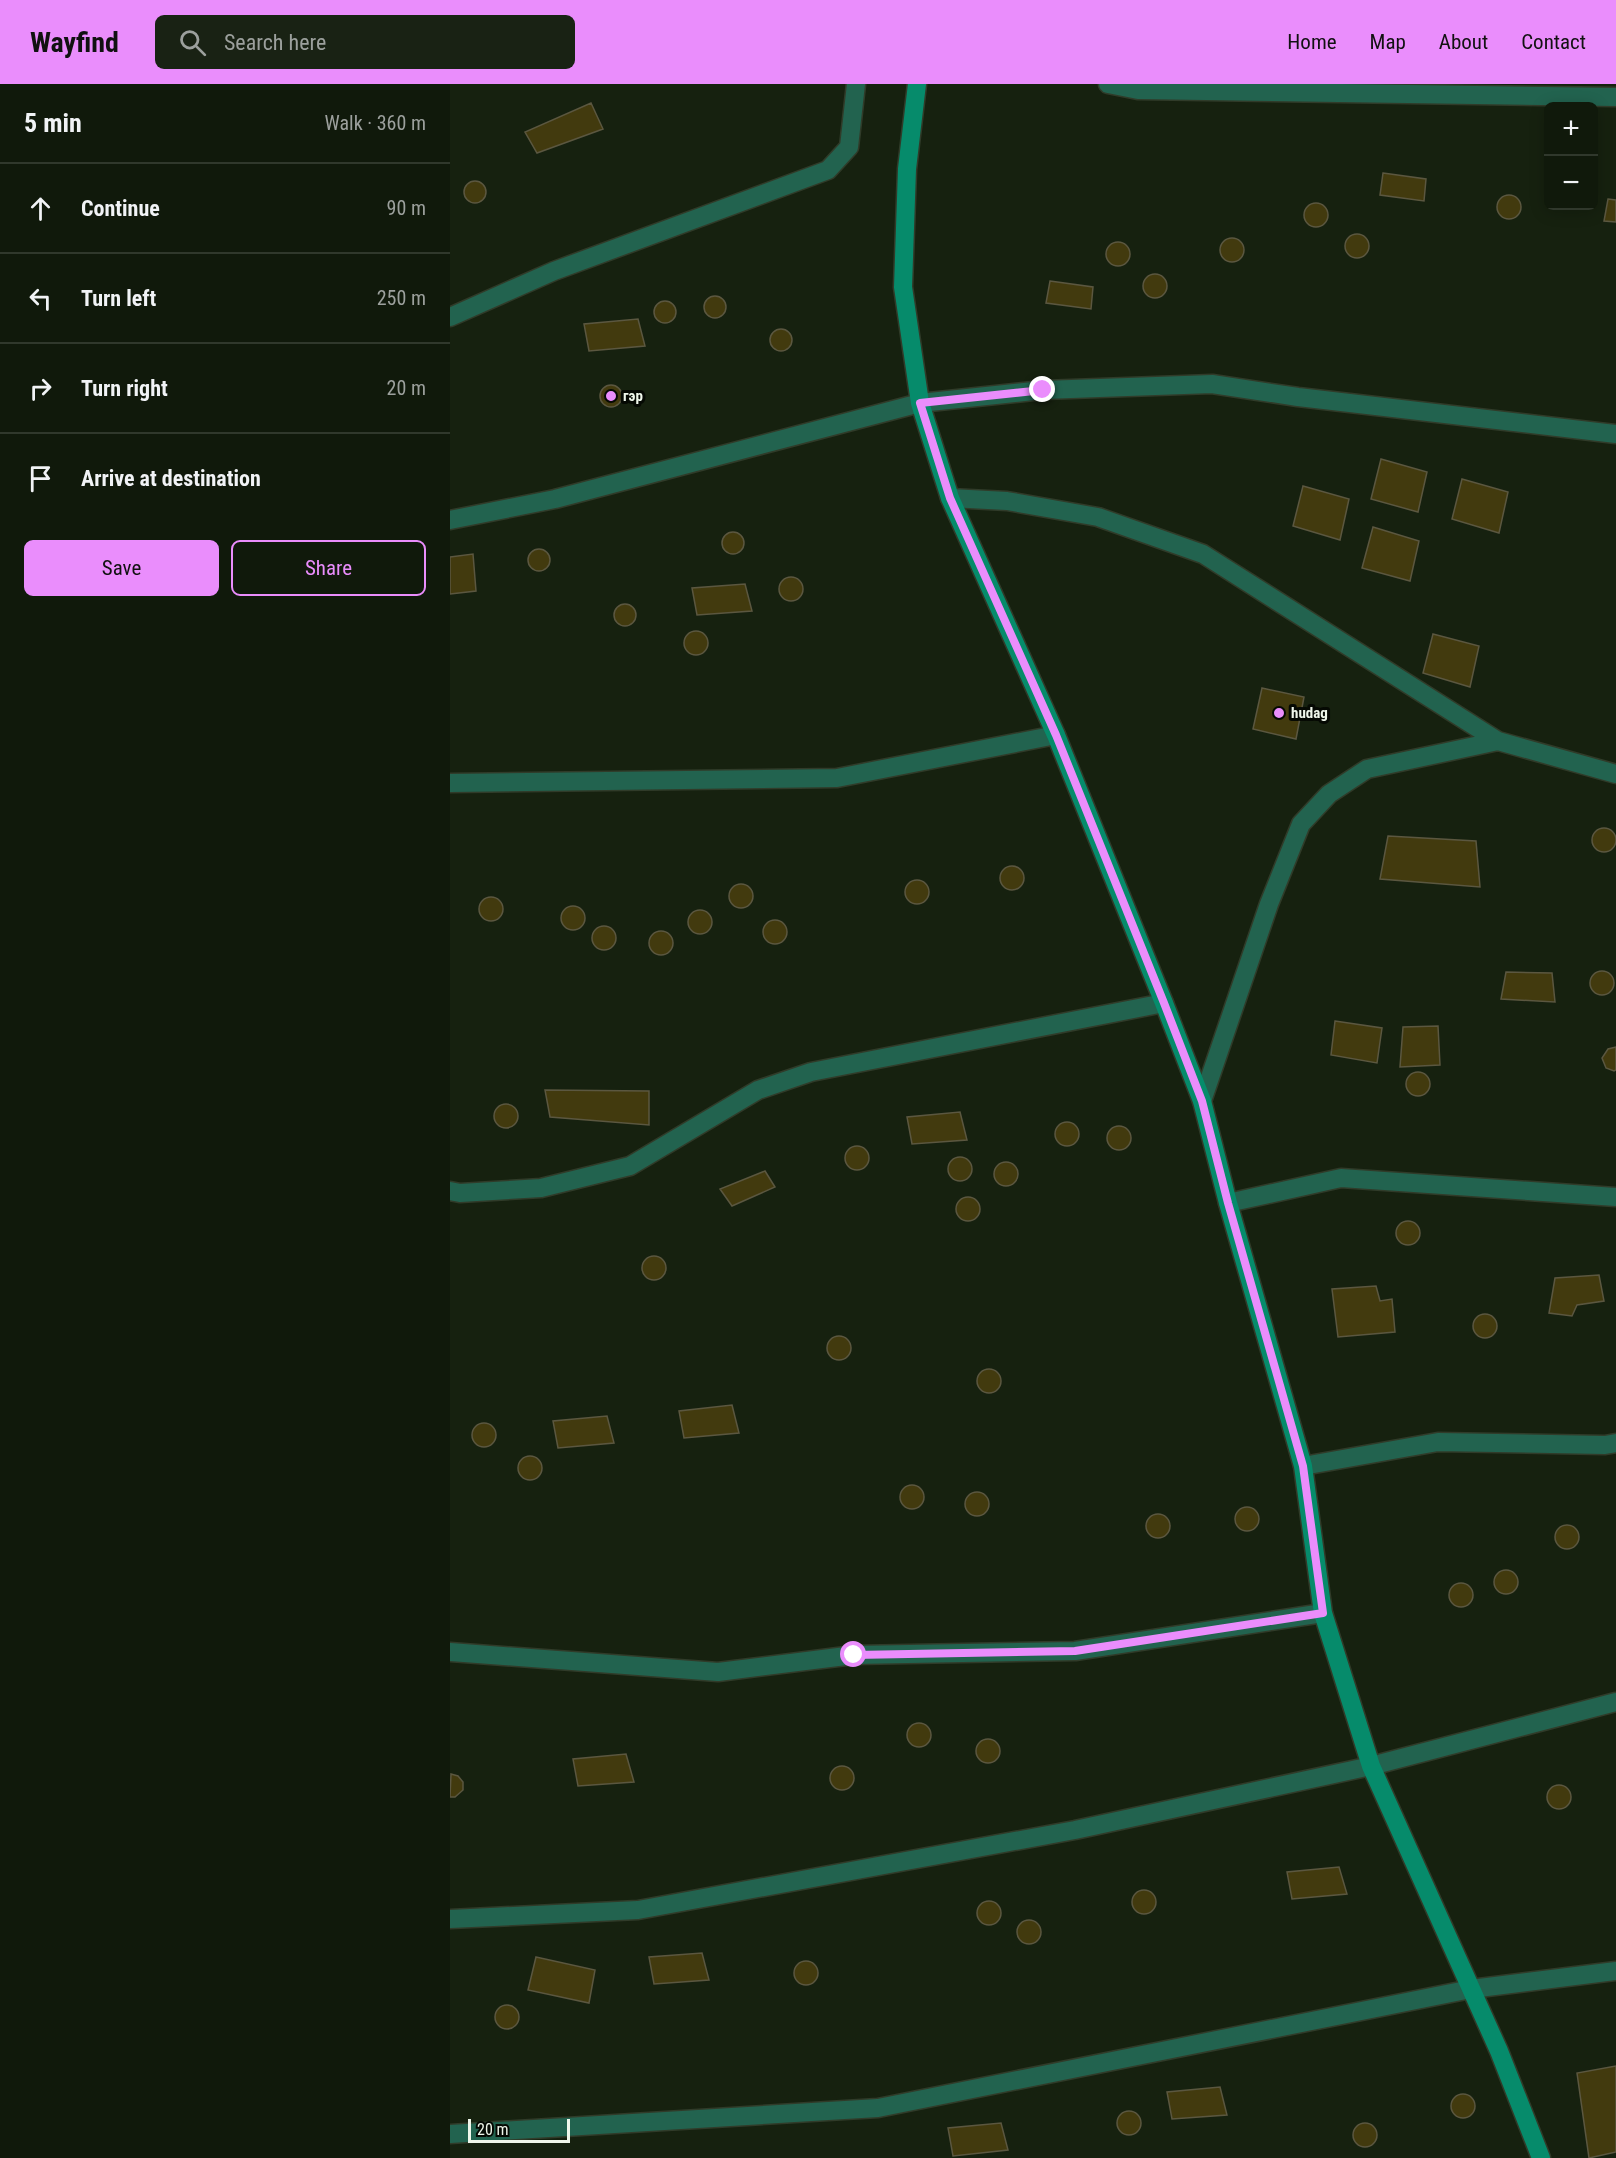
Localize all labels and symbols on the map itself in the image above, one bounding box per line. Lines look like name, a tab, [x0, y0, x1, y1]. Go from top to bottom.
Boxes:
route end	[1029, 376, 1055, 402]
place label: гэр	[623, 387, 643, 405]
marker: гэр	[604, 389, 618, 403]
place label: hudag	[1291, 704, 1328, 722]
marker: hudag	[1272, 706, 1286, 720]
route start	[840, 1641, 866, 1667]
scale bar	[468, 2116, 570, 2144]

